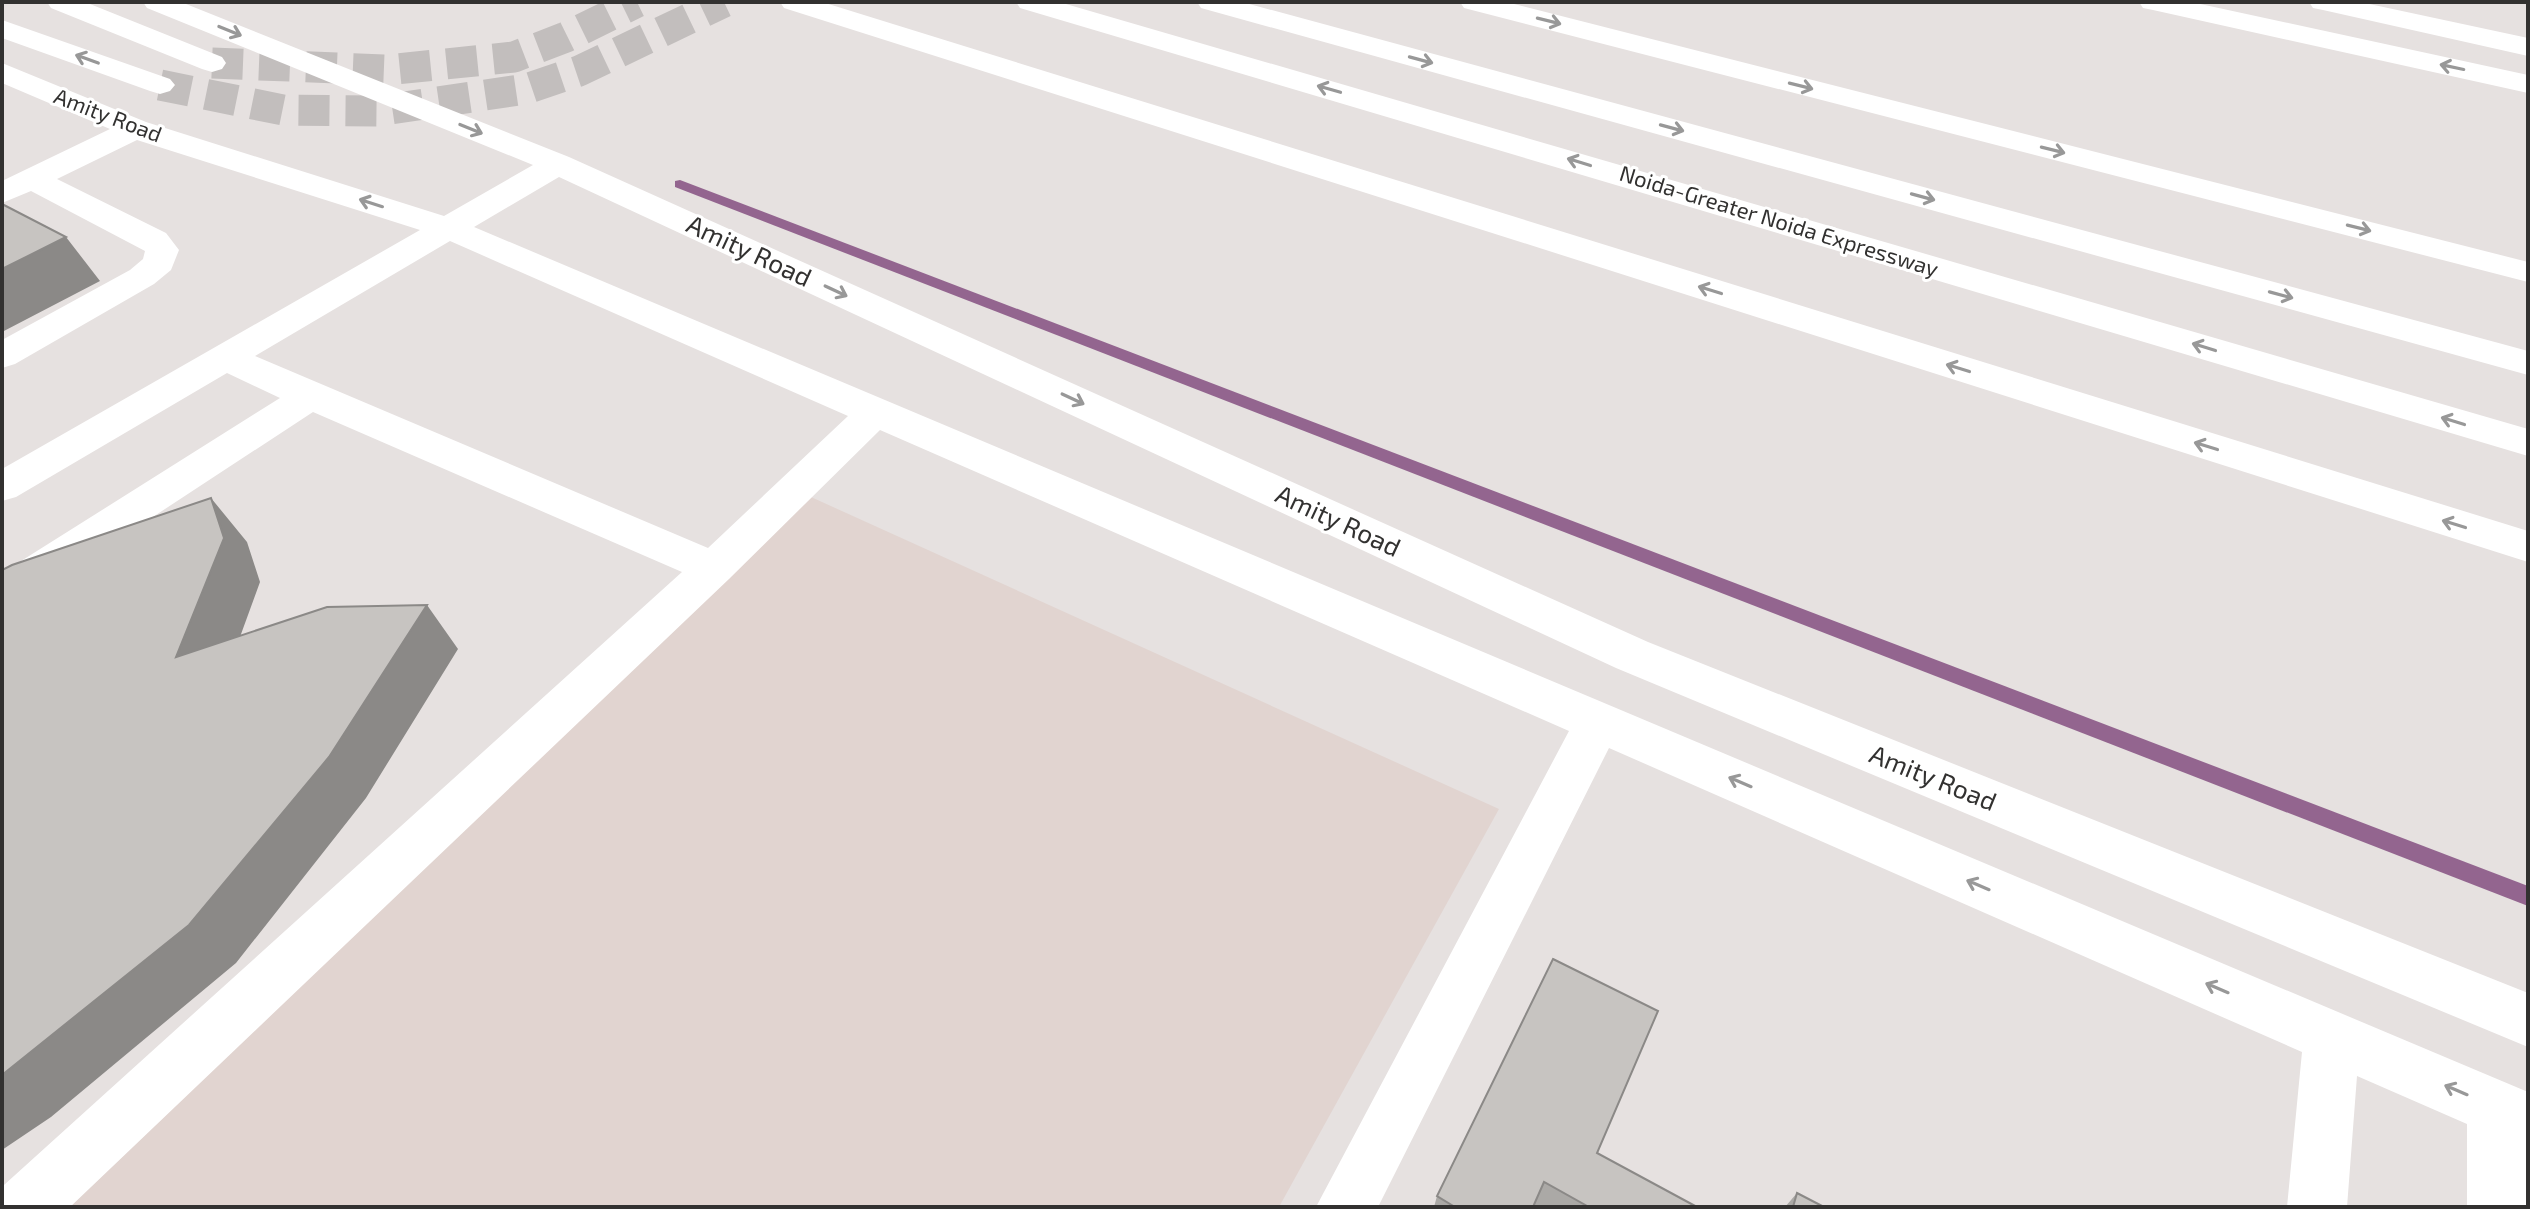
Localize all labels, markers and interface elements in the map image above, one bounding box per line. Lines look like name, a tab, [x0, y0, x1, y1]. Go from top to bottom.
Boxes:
one-way arrow	[1536, 15, 1562, 30]
one-way arrow	[217, 25, 242, 39]
one-way arrow	[74, 50, 99, 65]
one-way arrow	[1408, 53, 1434, 68]
one-way arrow	[2439, 59, 2465, 74]
one-way arrow	[1788, 79, 1814, 94]
one-way arrow	[1317, 81, 1343, 96]
street label: Amity Road	[51, 82, 166, 147]
one-way arrow	[458, 122, 483, 137]
one-way arrow	[1658, 122, 1684, 137]
one-way arrow	[2040, 143, 2066, 158]
one-way arrow	[1566, 154, 1592, 169]
street label: Noida-Greater Noida Expressway	[1617, 159, 1942, 281]
one-way arrow	[1909, 190, 1935, 205]
one-way arrow	[359, 195, 384, 209]
street label: Amity Road	[682, 207, 817, 292]
one-way arrow	[2346, 222, 2372, 237]
one-way arrow	[1697, 282, 1723, 297]
one-way arrow	[824, 284, 848, 299]
one-way arrow	[2268, 289, 2294, 304]
one-way arrow	[2192, 339, 2217, 353]
one-way arrow	[1945, 360, 1971, 375]
one-way arrow	[1060, 393, 1084, 408]
one-way arrow	[2441, 413, 2467, 428]
one-way arrow	[2193, 438, 2219, 453]
street label: Amity Road	[1271, 477, 1406, 562]
one-way arrow	[2441, 516, 2467, 531]
street label: Amity Road	[1866, 737, 2002, 816]
one-way arrow	[1728, 773, 1753, 788]
one-way arrow	[1967, 876, 1991, 891]
one-way arrow	[2205, 979, 2230, 994]
one-way arrow	[2444, 1081, 2469, 1096]

